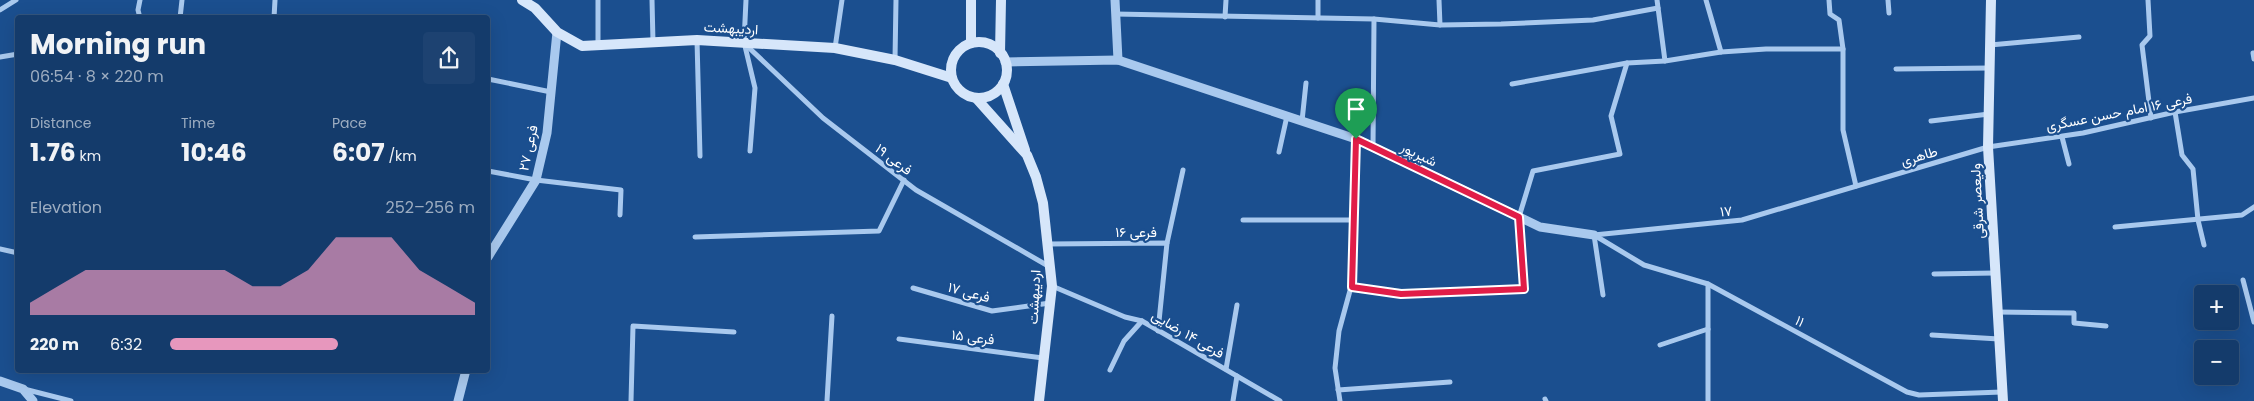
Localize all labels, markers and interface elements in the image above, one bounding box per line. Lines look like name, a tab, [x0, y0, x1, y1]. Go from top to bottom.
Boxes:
street label: اردیبهشت	[703, 17, 759, 39]
text: Morning run	[30, 25, 206, 64]
button: share	[423, 32, 475, 84]
text: 06:54 · 8 × 220 m	[30, 65, 164, 88]
pin	[1335, 88, 1377, 139]
street label: فرعی ۱۶ امام حسن عسگری	[2044, 88, 2194, 136]
icon: arrive	[1342, 95, 1370, 123]
text: Distance	[30, 113, 91, 133]
text: Time	[181, 113, 215, 133]
text: Pace	[332, 113, 367, 133]
street label: فرعی ۲۷	[513, 123, 543, 173]
text: 1.76	[30, 135, 76, 170]
text: 10:46	[181, 135, 247, 170]
text: 6:07	[332, 135, 385, 170]
street label: شیرپور	[1397, 136, 1441, 171]
street label: فرعی ۱۹	[871, 138, 917, 180]
street label: طاهری	[1898, 141, 1940, 171]
text: km	[76, 146, 101, 166]
text: /km	[385, 146, 417, 166]
street label: ولیعصر شرقی	[1965, 163, 1989, 239]
text: Elevation	[30, 196, 102, 219]
text: 252–256 m	[386, 196, 475, 219]
street label: ۱۷	[1719, 200, 1733, 222]
street label: فرعی ۱۶	[1115, 222, 1157, 242]
street label: اردیبهشت	[1023, 269, 1045, 325]
street label: فرعی ۱۷	[946, 277, 992, 307]
map controls	[2194, 285, 2239, 385]
button: +	[2194, 285, 2239, 330]
street label: فرعی ۱۴ رضایی	[1148, 305, 1228, 363]
street label: ۱۱	[1792, 310, 1808, 332]
street label: فرعی ۱۵	[950, 324, 996, 350]
text: 220 m	[30, 333, 79, 356]
text: 6:32	[110, 333, 142, 356]
button: −	[2194, 340, 2239, 385]

